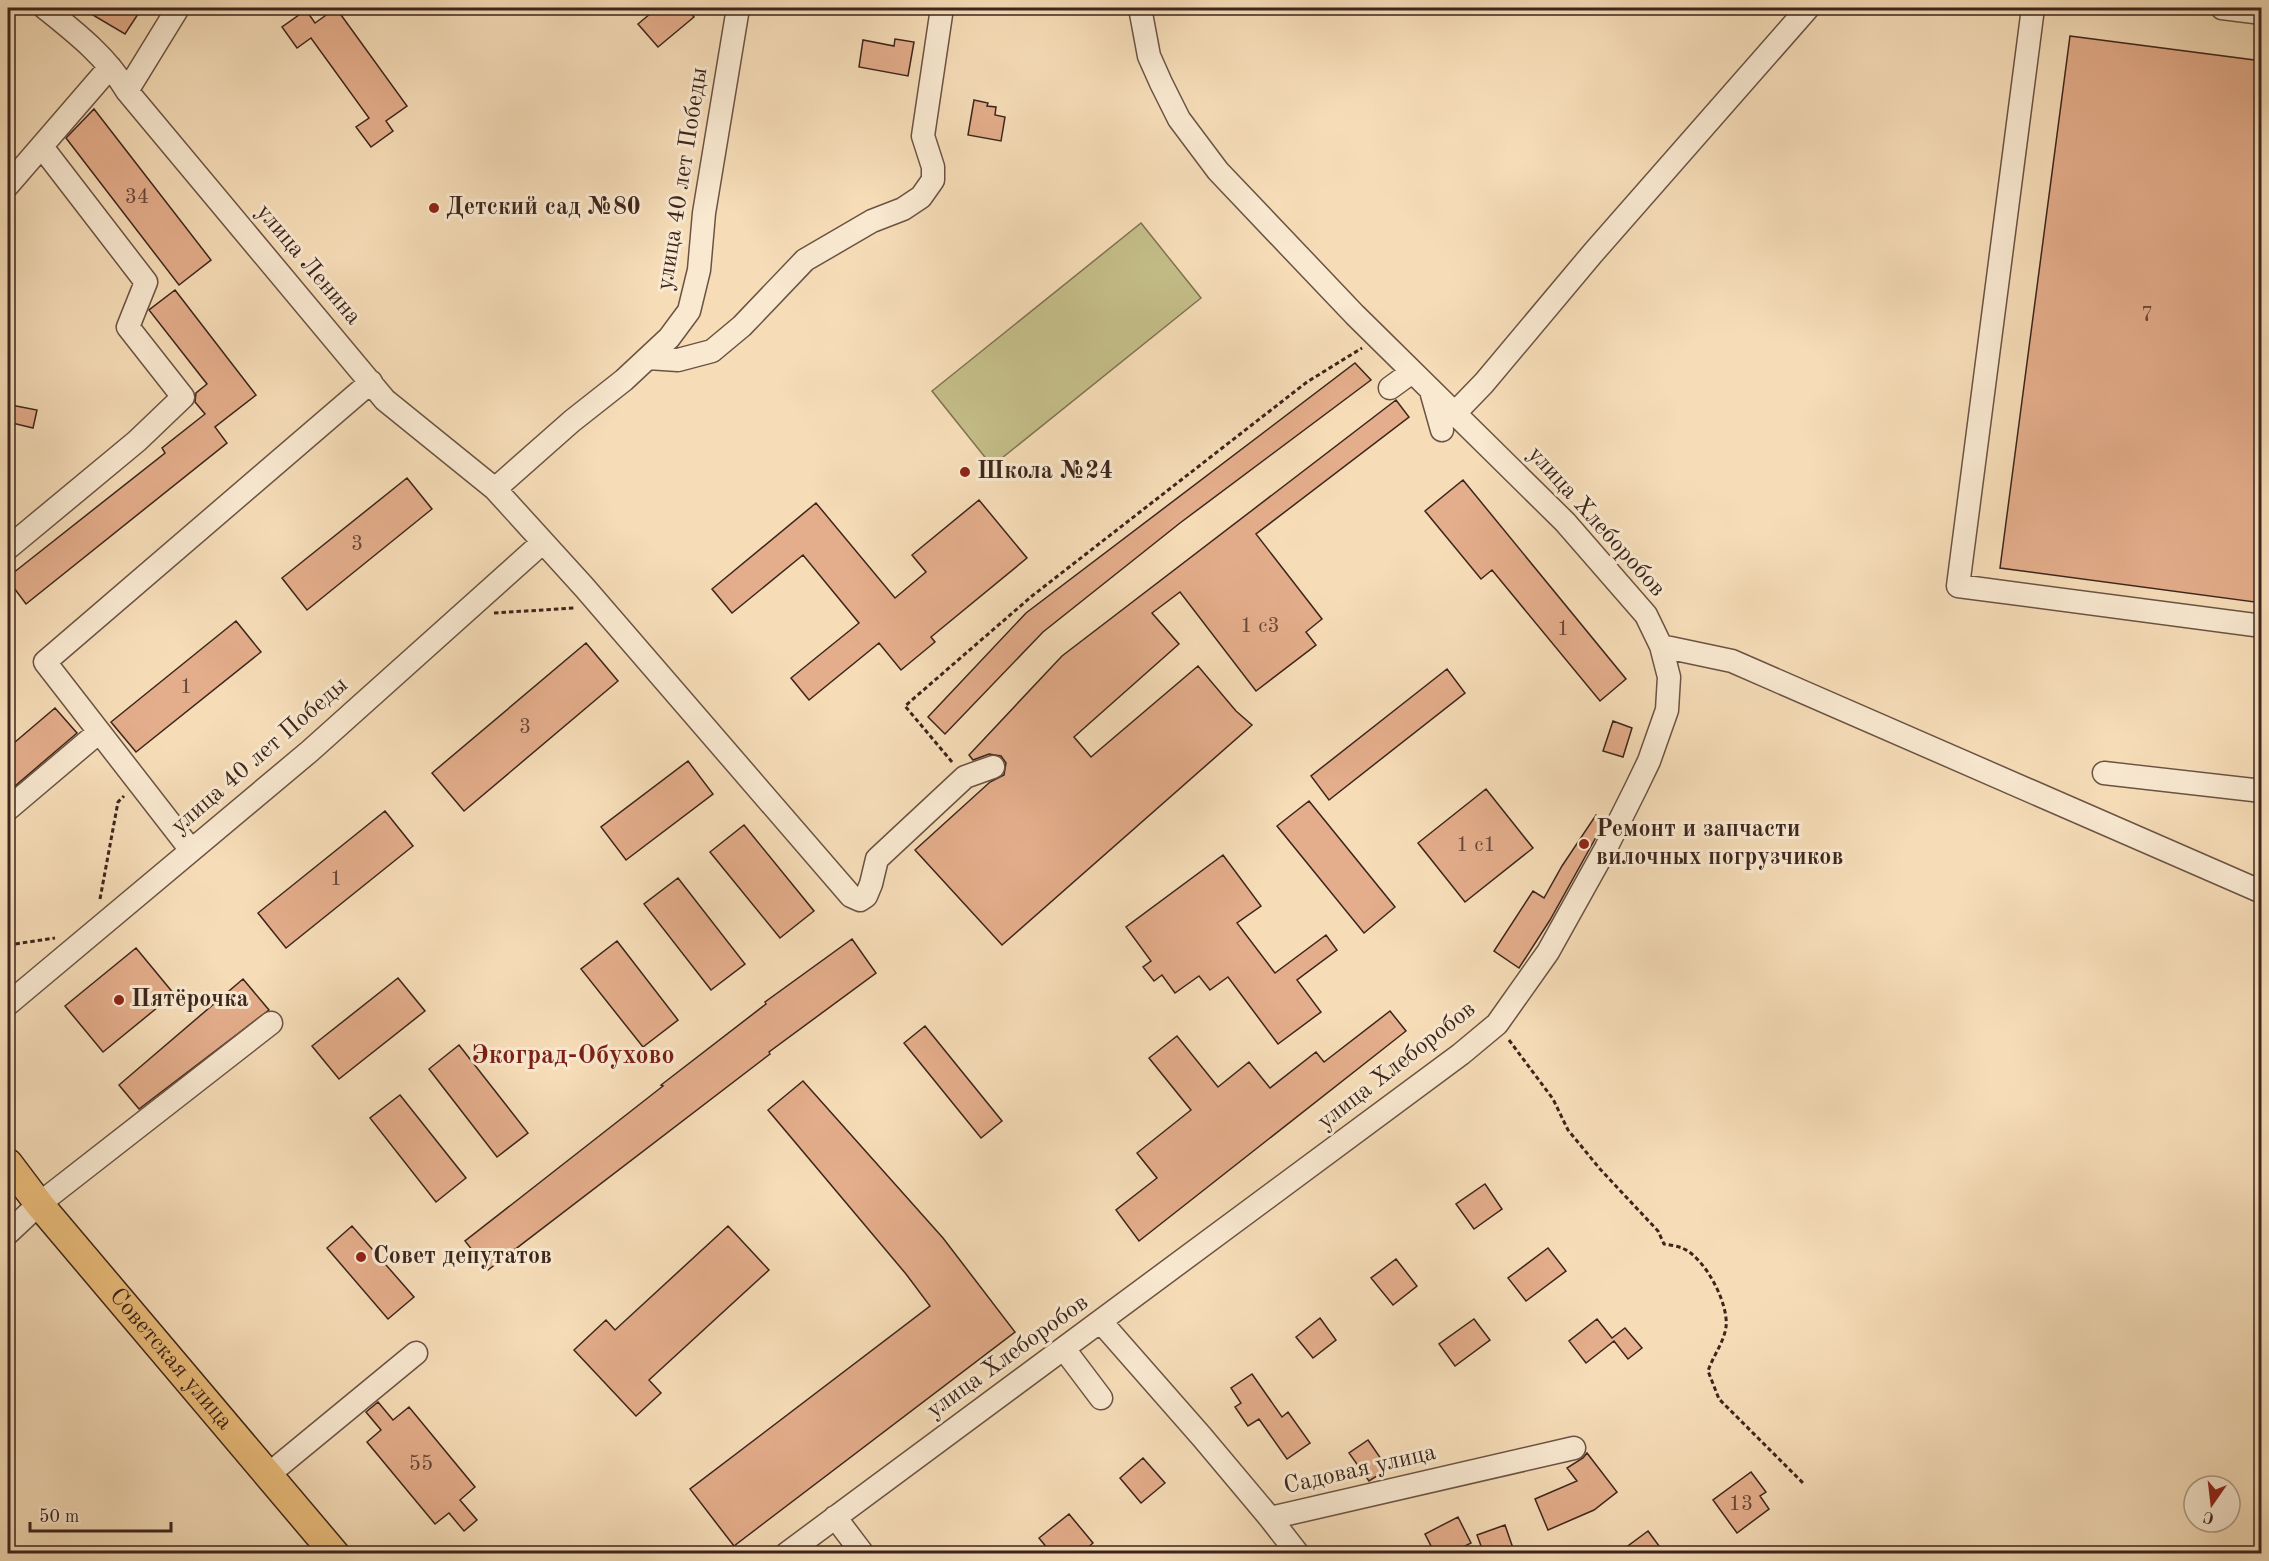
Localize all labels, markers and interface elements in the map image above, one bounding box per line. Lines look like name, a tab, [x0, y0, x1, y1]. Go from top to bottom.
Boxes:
street label: улица 40 лет Победы	[654, 66, 712, 292]
house number: 34	[125, 187, 149, 208]
place label: Детский сад №80	[446, 196, 641, 220]
street label: улица Ленина	[251, 200, 365, 330]
marker: Детский сад №80	[427, 201, 441, 215]
house number: 7	[2141, 305, 2153, 326]
street label: улица Хлеборобов	[1523, 442, 1669, 602]
place label: Школа №24	[977, 460, 1113, 484]
marker: Школа №24	[958, 465, 972, 479]
house number: 3	[351, 534, 363, 555]
house number: 1 с3	[1240, 616, 1280, 637]
house number: 1	[1557, 619, 1569, 640]
street label: улица 40 лет Победы	[167, 673, 353, 839]
house number: 1	[180, 677, 192, 698]
house number: 3	[519, 717, 531, 738]
place label: Ремонт и запчасти вилочных погрузчиков	[1596, 818, 1843, 870]
house number: 1 с1	[1456, 835, 1496, 856]
marker: Ремонт и запчасти вилочных погрузчиков	[1577, 837, 1591, 851]
house number: 1	[330, 869, 342, 890]
place label: Пятёрочка	[131, 988, 249, 1012]
marker: Пятёрочка	[112, 993, 126, 1007]
street label: улица Хлеборобов	[1314, 997, 1480, 1135]
district label: Экоград-Обухово	[471, 1043, 675, 1069]
place label: Совет депутатов	[373, 1245, 552, 1269]
marker: Совет депутатов	[354, 1250, 368, 1264]
street label: Советская улица	[104, 1284, 237, 1435]
street label: улица Хлеборобов	[923, 1291, 1093, 1423]
street label: Садовая улица	[1282, 1441, 1439, 1499]
house number: 55	[409, 1454, 433, 1475]
north arrow	[2182, 1474, 2242, 1534]
house number: 13	[1729, 1494, 1753, 1515]
scale bar	[30, 1495, 171, 1533]
text: 50 m	[39, 1508, 79, 1526]
text: С	[2202, 1508, 2216, 1526]

